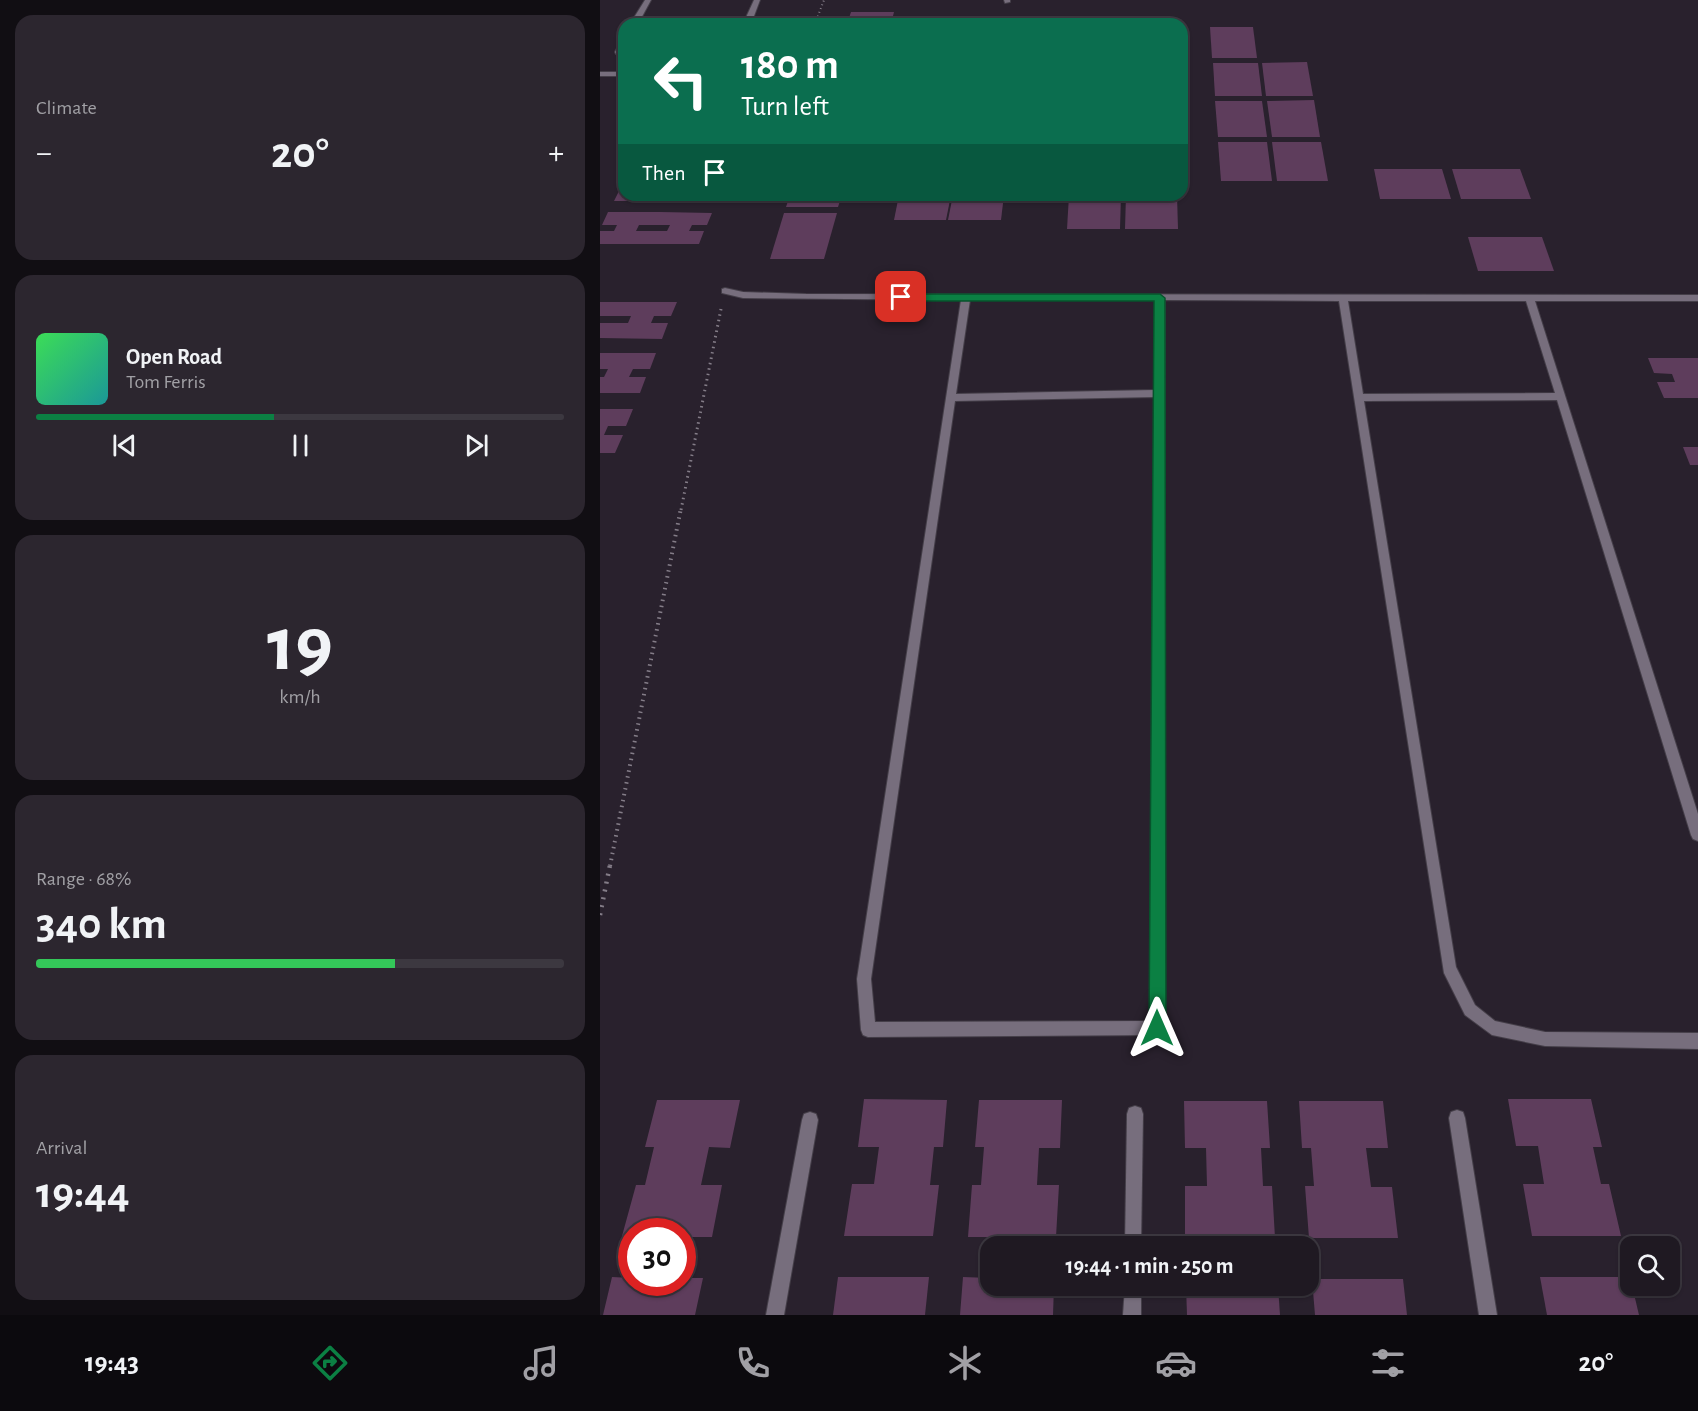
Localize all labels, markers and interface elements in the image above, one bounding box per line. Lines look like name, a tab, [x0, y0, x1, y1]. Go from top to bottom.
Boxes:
icon: left	[642, 42, 720, 120]
text: 180 m	[741, 44, 839, 86]
text: Turn left	[741, 93, 829, 120]
text: Climate	[36, 98, 97, 118]
text: 20°	[271, 131, 329, 176]
text: −	[36, 137, 52, 170]
text: +	[548, 137, 564, 170]
icon: arrive	[698, 156, 731, 189]
text: Then	[642, 162, 686, 184]
pin	[875, 271, 926, 322]
icon: arrive	[884, 280, 917, 313]
text: Open Road	[126, 346, 222, 368]
text: Tom Ferris	[126, 372, 206, 392]
icon: previous	[108, 429, 141, 462]
icon: pause	[284, 429, 317, 462]
icon: next	[460, 429, 493, 462]
text: 19	[267, 607, 333, 685]
text: km/h	[279, 687, 321, 707]
text: Range · 68%	[36, 869, 132, 889]
text: 340 km	[36, 902, 167, 947]
position arrow	[1125, 996, 1189, 1060]
text: Arrival	[36, 1138, 87, 1158]
text: 19:44	[36, 1171, 130, 1216]
speed limit sign: 30	[618, 1218, 696, 1296]
map controls	[1620, 1236, 1680, 1296]
button: search	[1620, 1236, 1680, 1296]
text: 19:44 · 1 min · 250 m	[1066, 1255, 1233, 1277]
icon: directions	[309, 1342, 351, 1384]
icon: music	[520, 1342, 562, 1384]
icon: phone	[732, 1342, 774, 1384]
icon: climate	[944, 1342, 986, 1384]
icon: car	[1155, 1342, 1197, 1384]
icon: filters	[1367, 1342, 1409, 1384]
text: 19:43	[85, 1349, 139, 1376]
text: 20°	[1578, 1349, 1613, 1376]

